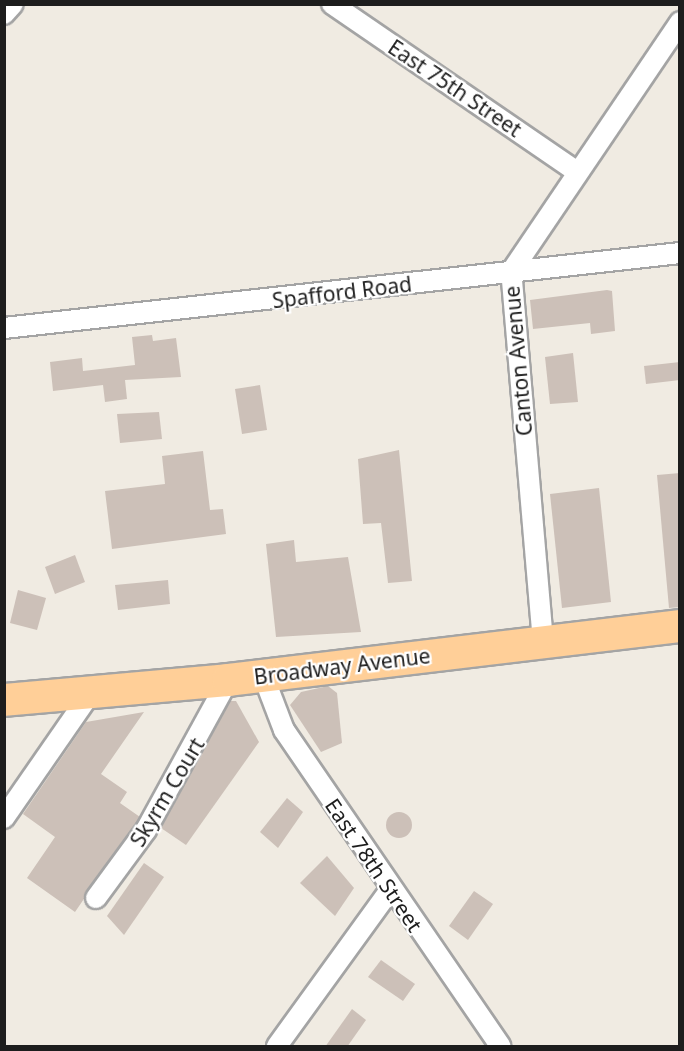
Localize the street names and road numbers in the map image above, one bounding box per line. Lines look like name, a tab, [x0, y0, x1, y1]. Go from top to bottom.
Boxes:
street label: East 75th Street	[384, 34, 526, 142]
street label: Spafford Road	[271, 271, 413, 313]
street label: Canton Avenue	[499, 285, 537, 437]
street label: Broadway Avenue	[252, 643, 432, 689]
street label: Skyrm Court	[125, 733, 209, 851]
street label: East 78th Street	[320, 794, 428, 936]

